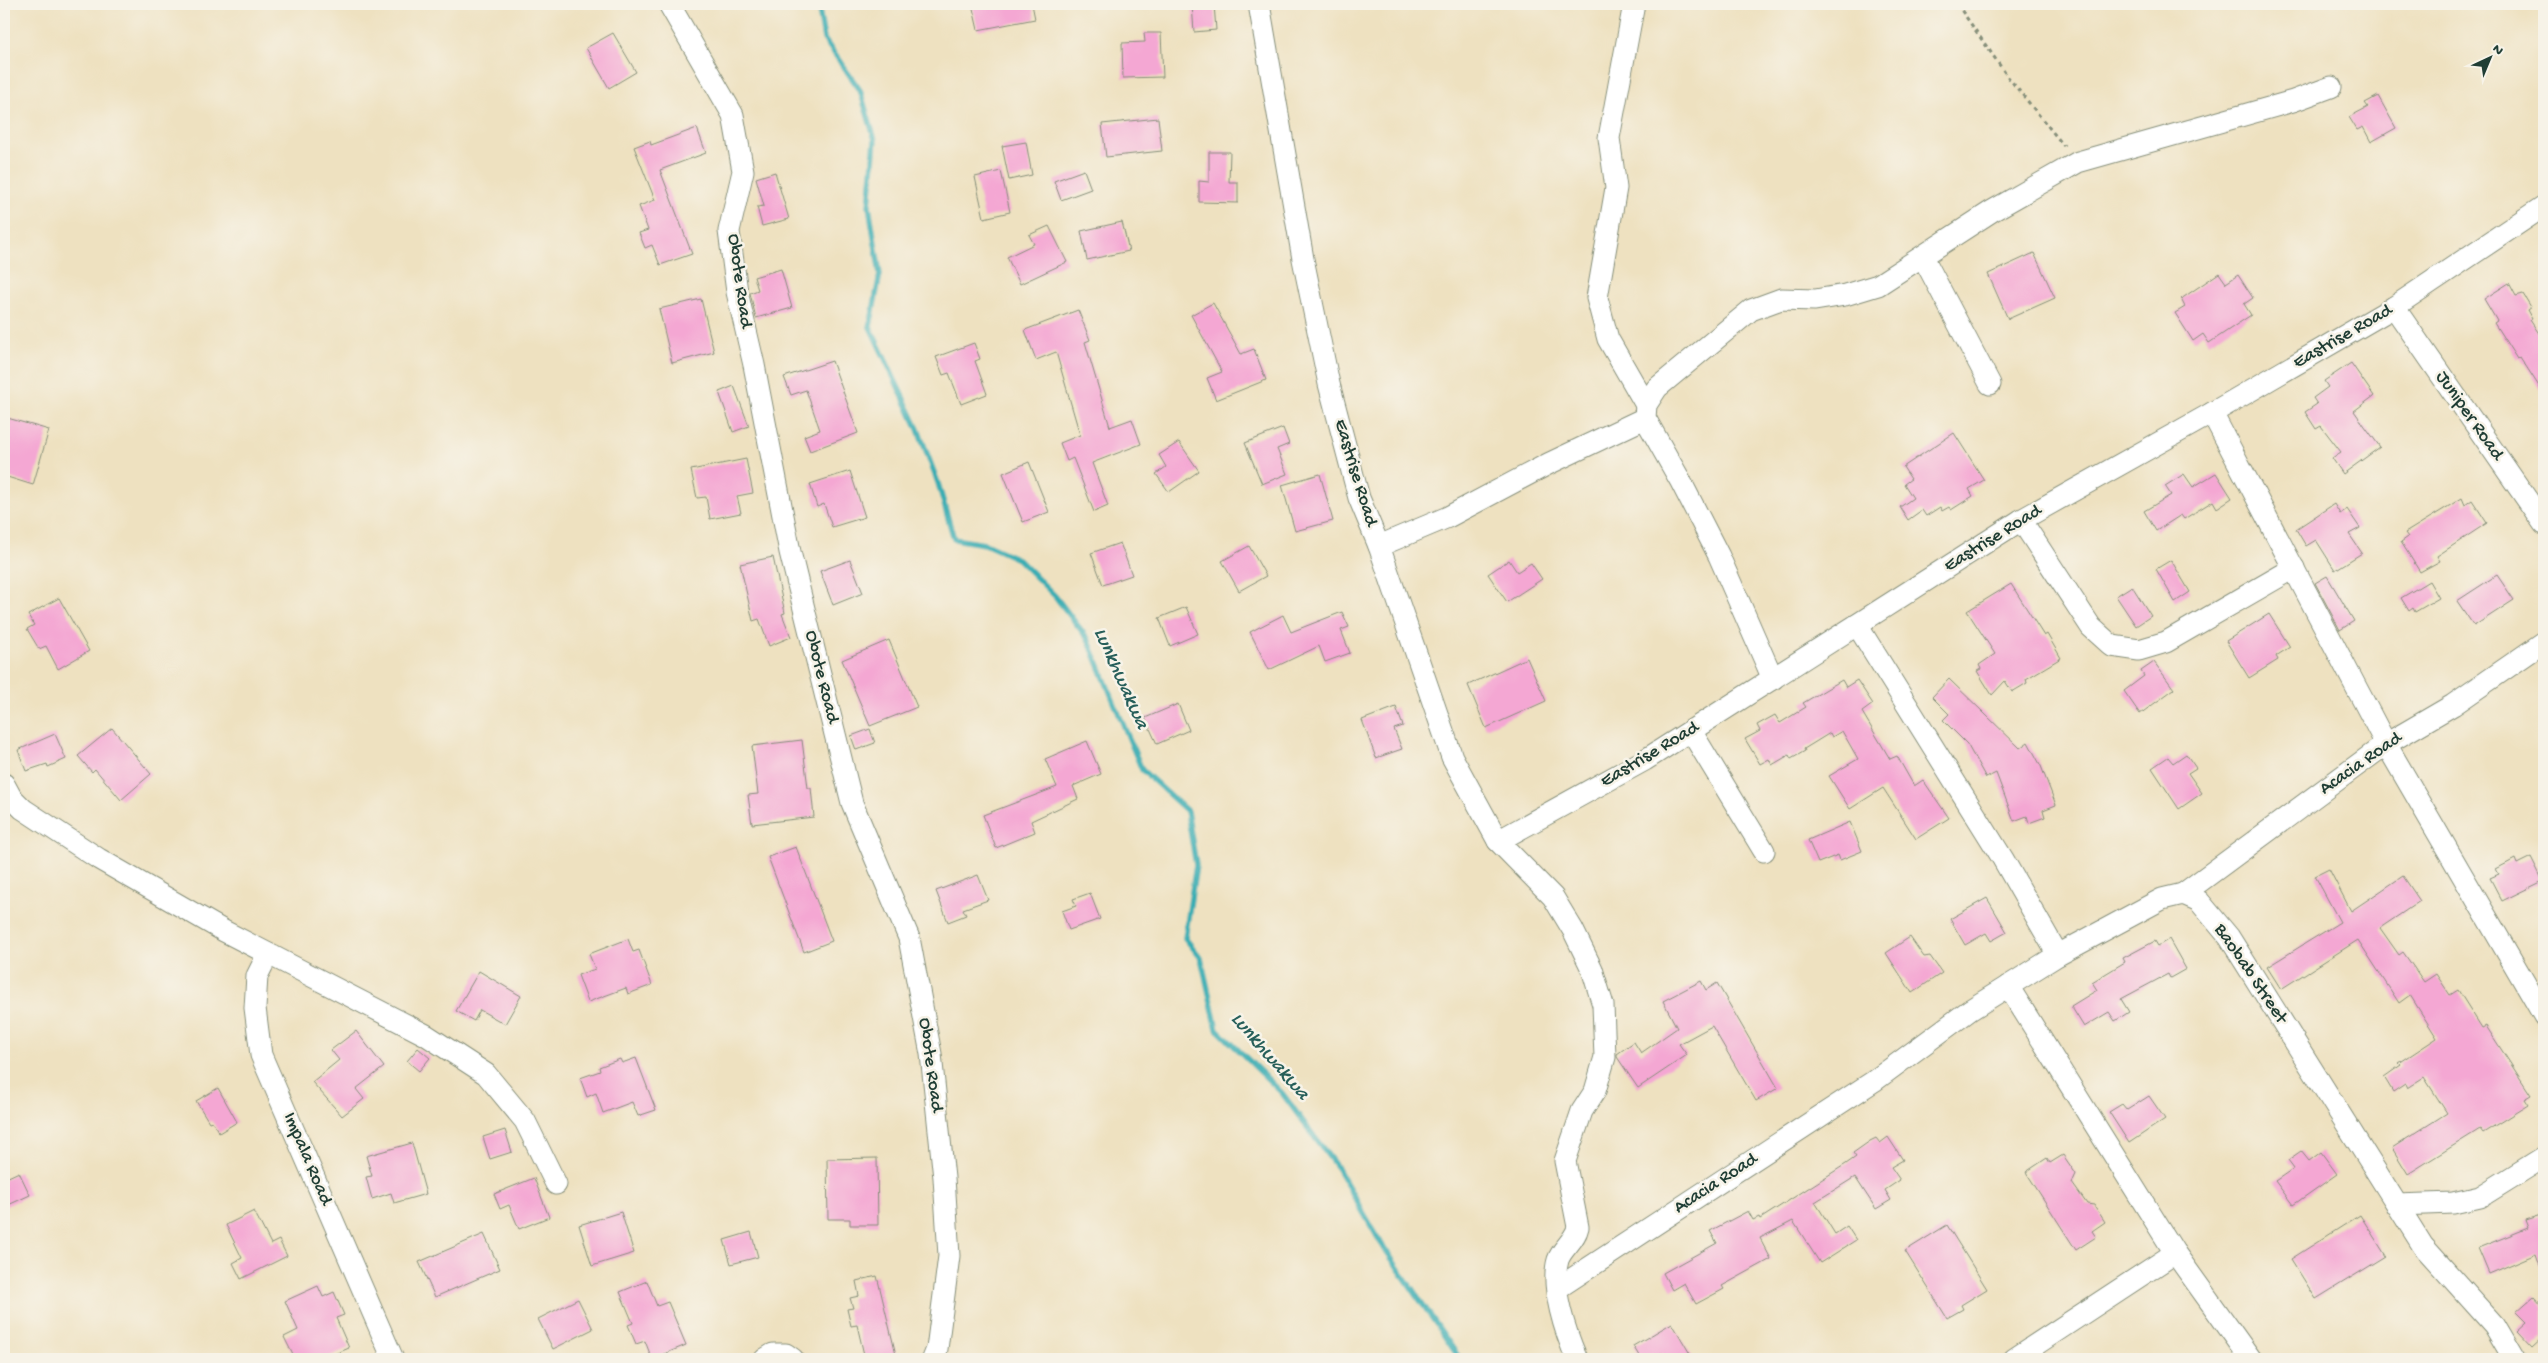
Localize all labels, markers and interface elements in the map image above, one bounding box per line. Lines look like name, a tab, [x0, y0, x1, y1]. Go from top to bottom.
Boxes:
north arrow	[2466, 32, 2516, 82]
text: N	[2488, 41, 2506, 60]
street label: Obote Road	[721, 232, 757, 331]
street label: Eastrise Road	[2289, 298, 2398, 375]
street label: Juniper Road	[2430, 367, 2509, 467]
street label: Eastrise Road	[1328, 417, 1383, 531]
street label: Eastrise Road	[1940, 499, 2048, 578]
water label: Lunkhwakwa	[1088, 625, 1153, 735]
street label: Obote Road	[798, 628, 844, 728]
street label: Eastrise Road	[1597, 716, 1705, 793]
street label: Acacia Road	[2315, 726, 2408, 801]
street label: Baobab Street	[2207, 919, 2293, 1030]
water label: Lunkhwakwa	[1225, 1009, 1314, 1107]
street label: Obote Road	[912, 1016, 948, 1115]
street label: Impala Road	[277, 1109, 338, 1211]
street label: Acacia Road	[1670, 1147, 1764, 1220]

